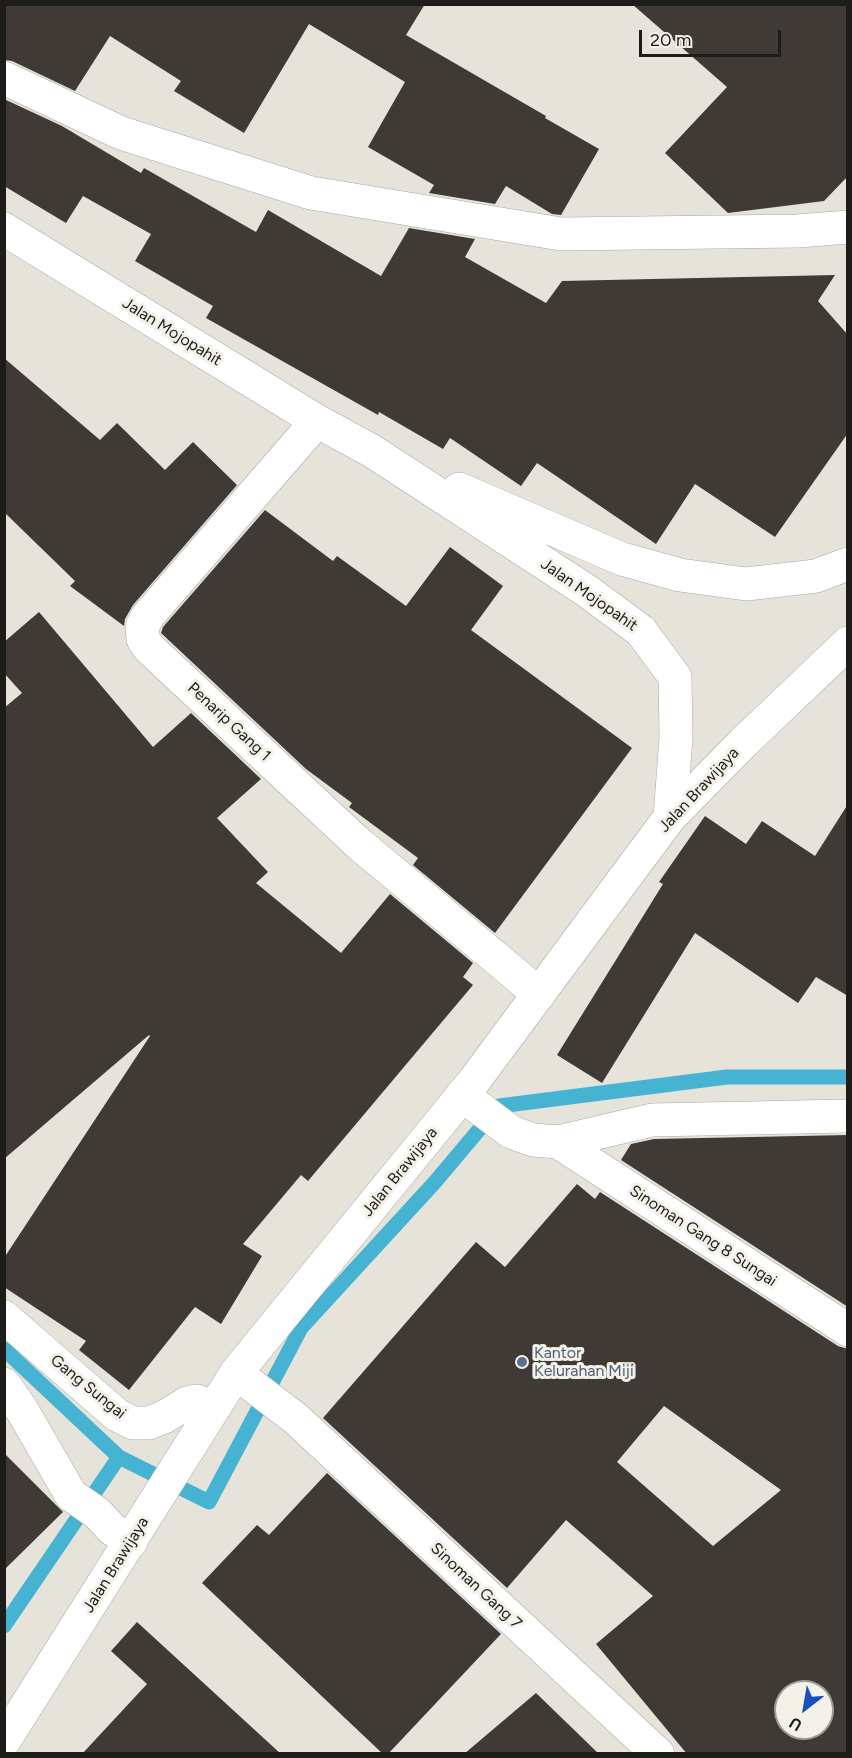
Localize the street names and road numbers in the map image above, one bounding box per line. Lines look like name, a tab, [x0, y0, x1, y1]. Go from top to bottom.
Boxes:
street label: Jalan Mojopahit	[119, 294, 225, 370]
street label: Jalan Mojopahit	[537, 555, 641, 635]
street label: Penarip Gang 1	[183, 679, 275, 765]
street label: Jalan Brawijaya	[655, 744, 743, 836]
street label: Jalan Brawijaya	[358, 1124, 442, 1220]
street label: Sinoman Gang 8 Sungai	[626, 1181, 780, 1291]
street label: Gang Sungai	[46, 1351, 130, 1423]
street label: Jalan Brawijaya	[79, 1514, 153, 1616]
street label: Sinoman Gang 7	[426, 1539, 526, 1633]

